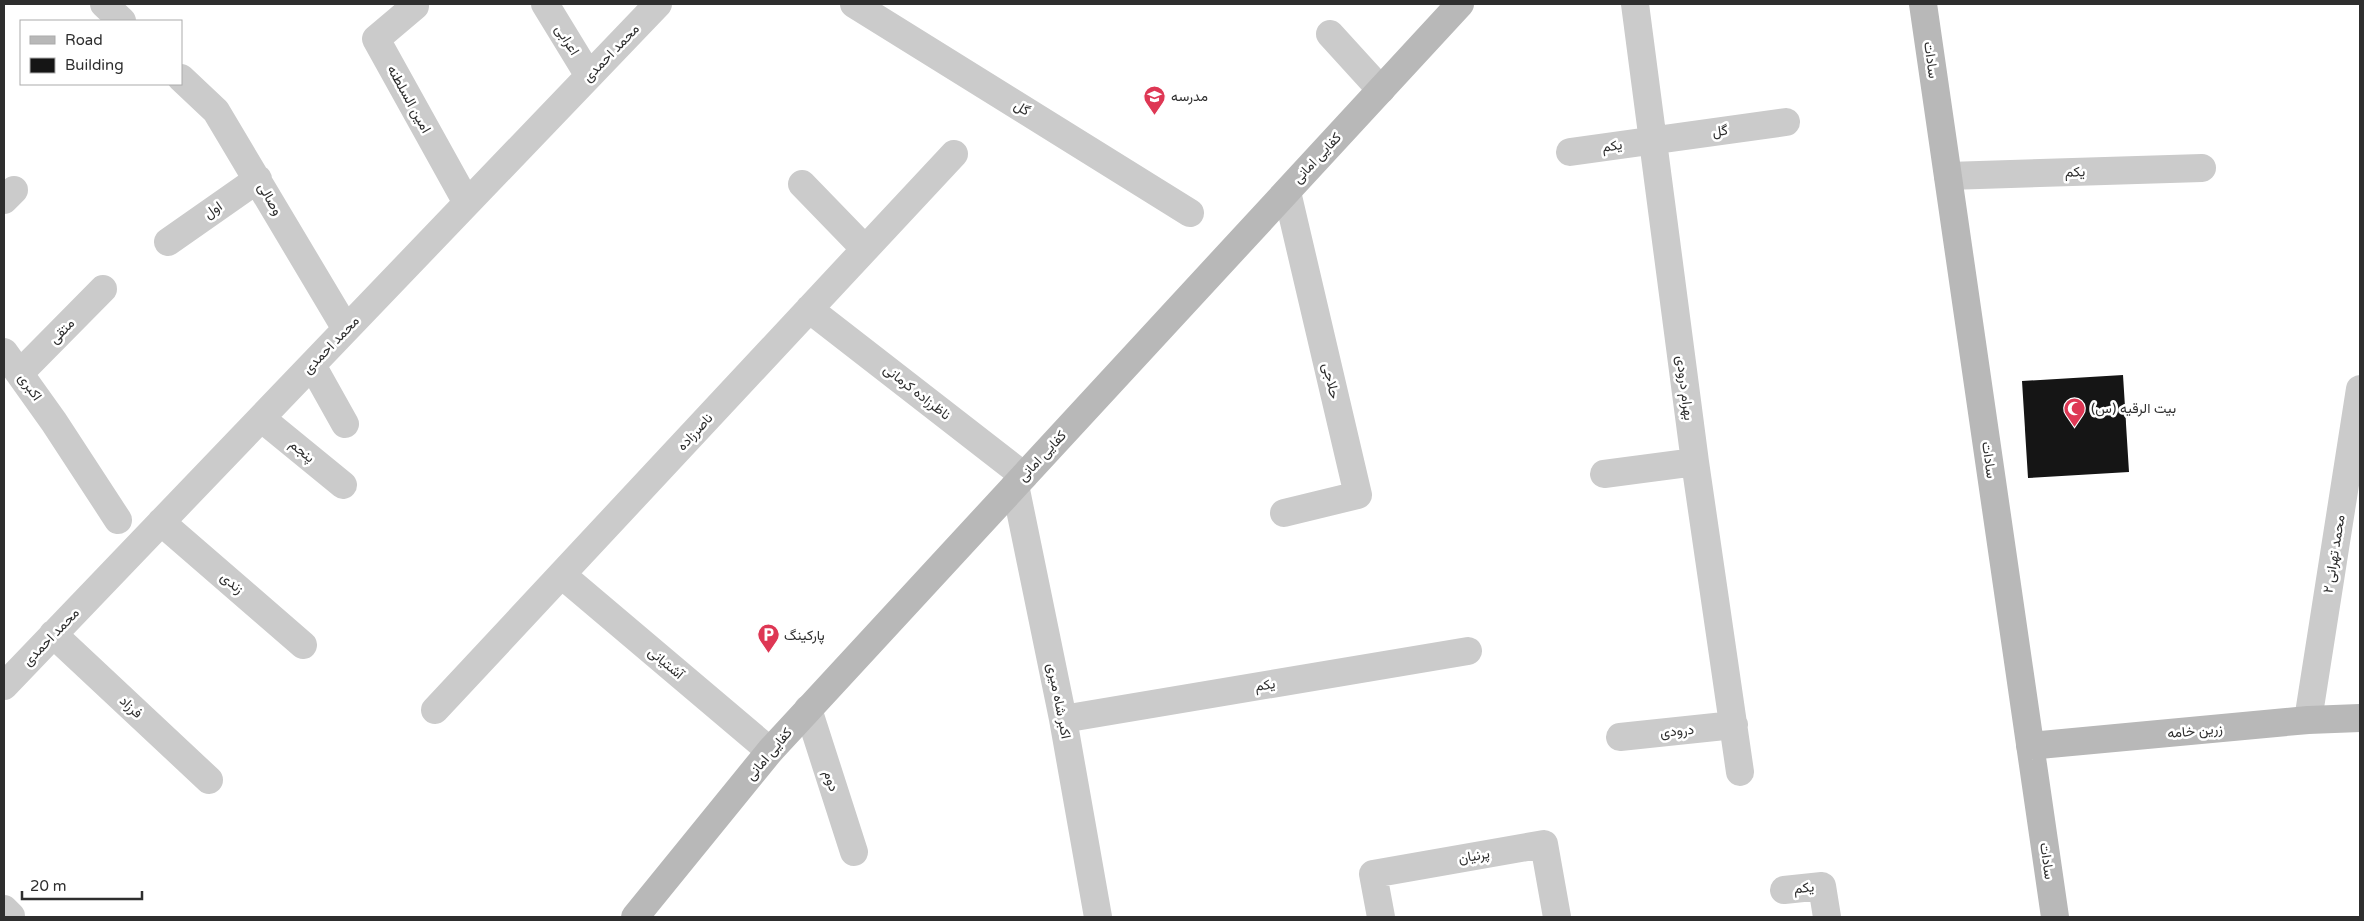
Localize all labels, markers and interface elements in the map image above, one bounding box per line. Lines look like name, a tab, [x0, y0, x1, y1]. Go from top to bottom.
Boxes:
legend	[20, 20, 182, 85]
street label: محمد احمدی	[579, 20, 643, 86]
street label: اعرابی	[551, 22, 583, 58]
text: Road	[65, 31, 103, 49]
street label: سادات	[1920, 41, 1942, 79]
text: Building	[65, 56, 124, 74]
street label: امین السلطنه	[383, 62, 435, 136]
school or university icon: مدرسه	[1143, 84, 1167, 115]
place label: مدرسه	[1171, 88, 1208, 105]
street label: گل	[1011, 97, 1033, 119]
street label: گل	[1711, 121, 1729, 141]
street label: کفایی امانی	[1289, 129, 1345, 187]
street label: یکم	[1601, 136, 1623, 156]
street label: یکم	[2065, 163, 2085, 181]
street label: وصالی	[254, 180, 286, 218]
street label: اول	[201, 198, 226, 223]
street label: محمد احمدی	[299, 312, 363, 378]
street label: متقی	[46, 315, 78, 347]
street label: بهرام درودی	[1673, 355, 1697, 421]
street label: ناظرزاده کرمانی	[880, 360, 954, 424]
street label: حلاجی	[1319, 361, 1343, 401]
street label: اکبری	[15, 370, 45, 404]
mosque icon: بیت الرقیه (س)	[2063, 396, 2087, 427]
place label: بیت الرقیه (س)	[2091, 400, 2176, 417]
street label: ناصرزاده	[673, 410, 717, 454]
street label: کفایی امانی	[1014, 427, 1070, 485]
street label: پنجم	[285, 436, 318, 467]
street label: سادات	[1978, 441, 2000, 479]
street label: محمد تهرانی ۲	[2319, 514, 2349, 594]
street label: زندی	[217, 568, 247, 598]
street label: محمد احمدی	[19, 604, 83, 670]
parking icon: پارکینگ	[756, 623, 780, 654]
place label: پارکینگ	[784, 627, 825, 645]
street label: آشتیانی	[645, 643, 689, 684]
street label: اکبر شاه میری	[1043, 662, 1075, 740]
street label: یکم	[1254, 675, 1276, 695]
street label: فرزاد	[116, 692, 146, 722]
street label: زرین خامه	[2167, 720, 2224, 742]
street label: درودی	[1659, 721, 1695, 741]
street label: کفایی امانی	[742, 724, 796, 784]
street label: دوم	[820, 768, 842, 794]
street label: سادات	[2036, 842, 2058, 880]
street label: پرنیان	[1457, 845, 1491, 868]
scale bar	[22, 868, 142, 900]
text: 20 m	[30, 877, 67, 895]
street label: یکم	[1793, 878, 1815, 898]

